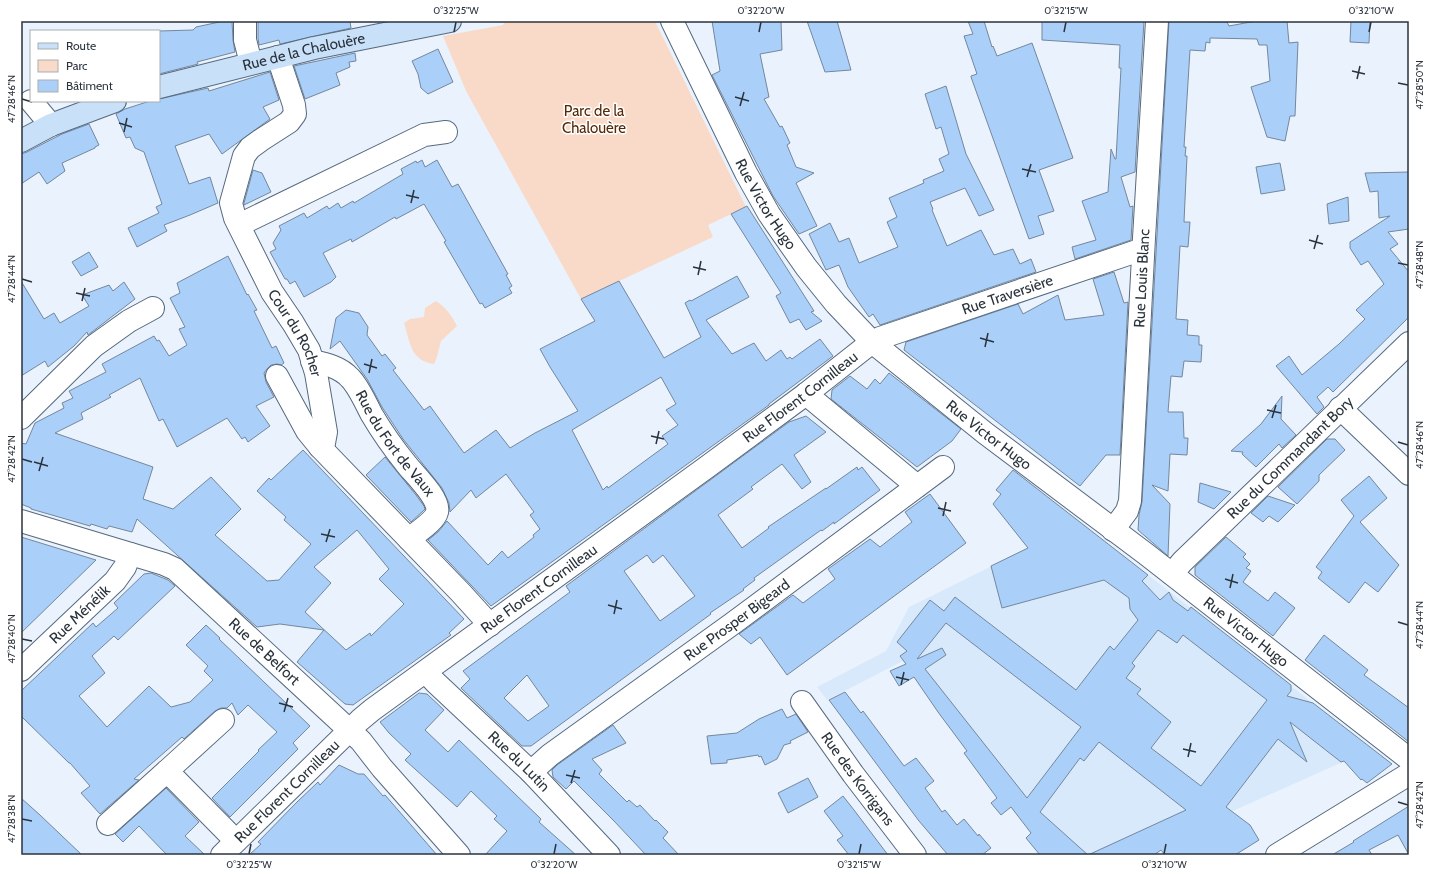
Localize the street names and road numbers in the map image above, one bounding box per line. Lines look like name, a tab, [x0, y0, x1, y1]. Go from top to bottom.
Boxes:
street label: Rue de la Chalouère	[240, 29, 367, 75]
street label: Rue Victor Hugo	[732, 156, 800, 253]
street label: Rue Louis Blanc	[1130, 228, 1154, 328]
street label: Rue Traversière	[959, 271, 1056, 319]
street label: Cour du Rocher	[264, 286, 325, 378]
street label: Rue Florent Cornilleau	[739, 348, 861, 447]
street label: Rue du Fort de Vaux	[352, 387, 439, 500]
street label: Rue du Commandant Bory	[1223, 392, 1357, 523]
street label: Rue Victor Hugo	[943, 396, 1035, 474]
street label: Rue Florent Cornilleau	[477, 541, 601, 637]
street label: Rue Prosper Bigeard	[680, 575, 793, 665]
street label: Rue Ménélik	[46, 581, 114, 647]
street label: Rue Victor Hugo	[1200, 593, 1292, 671]
street label: Rue de Belfort	[225, 614, 304, 689]
street label: Rue du Lutin	[484, 727, 554, 795]
street label: Rue des Korrigans	[817, 729, 898, 829]
street label: Rue Florent Cornilleau	[231, 736, 343, 847]

